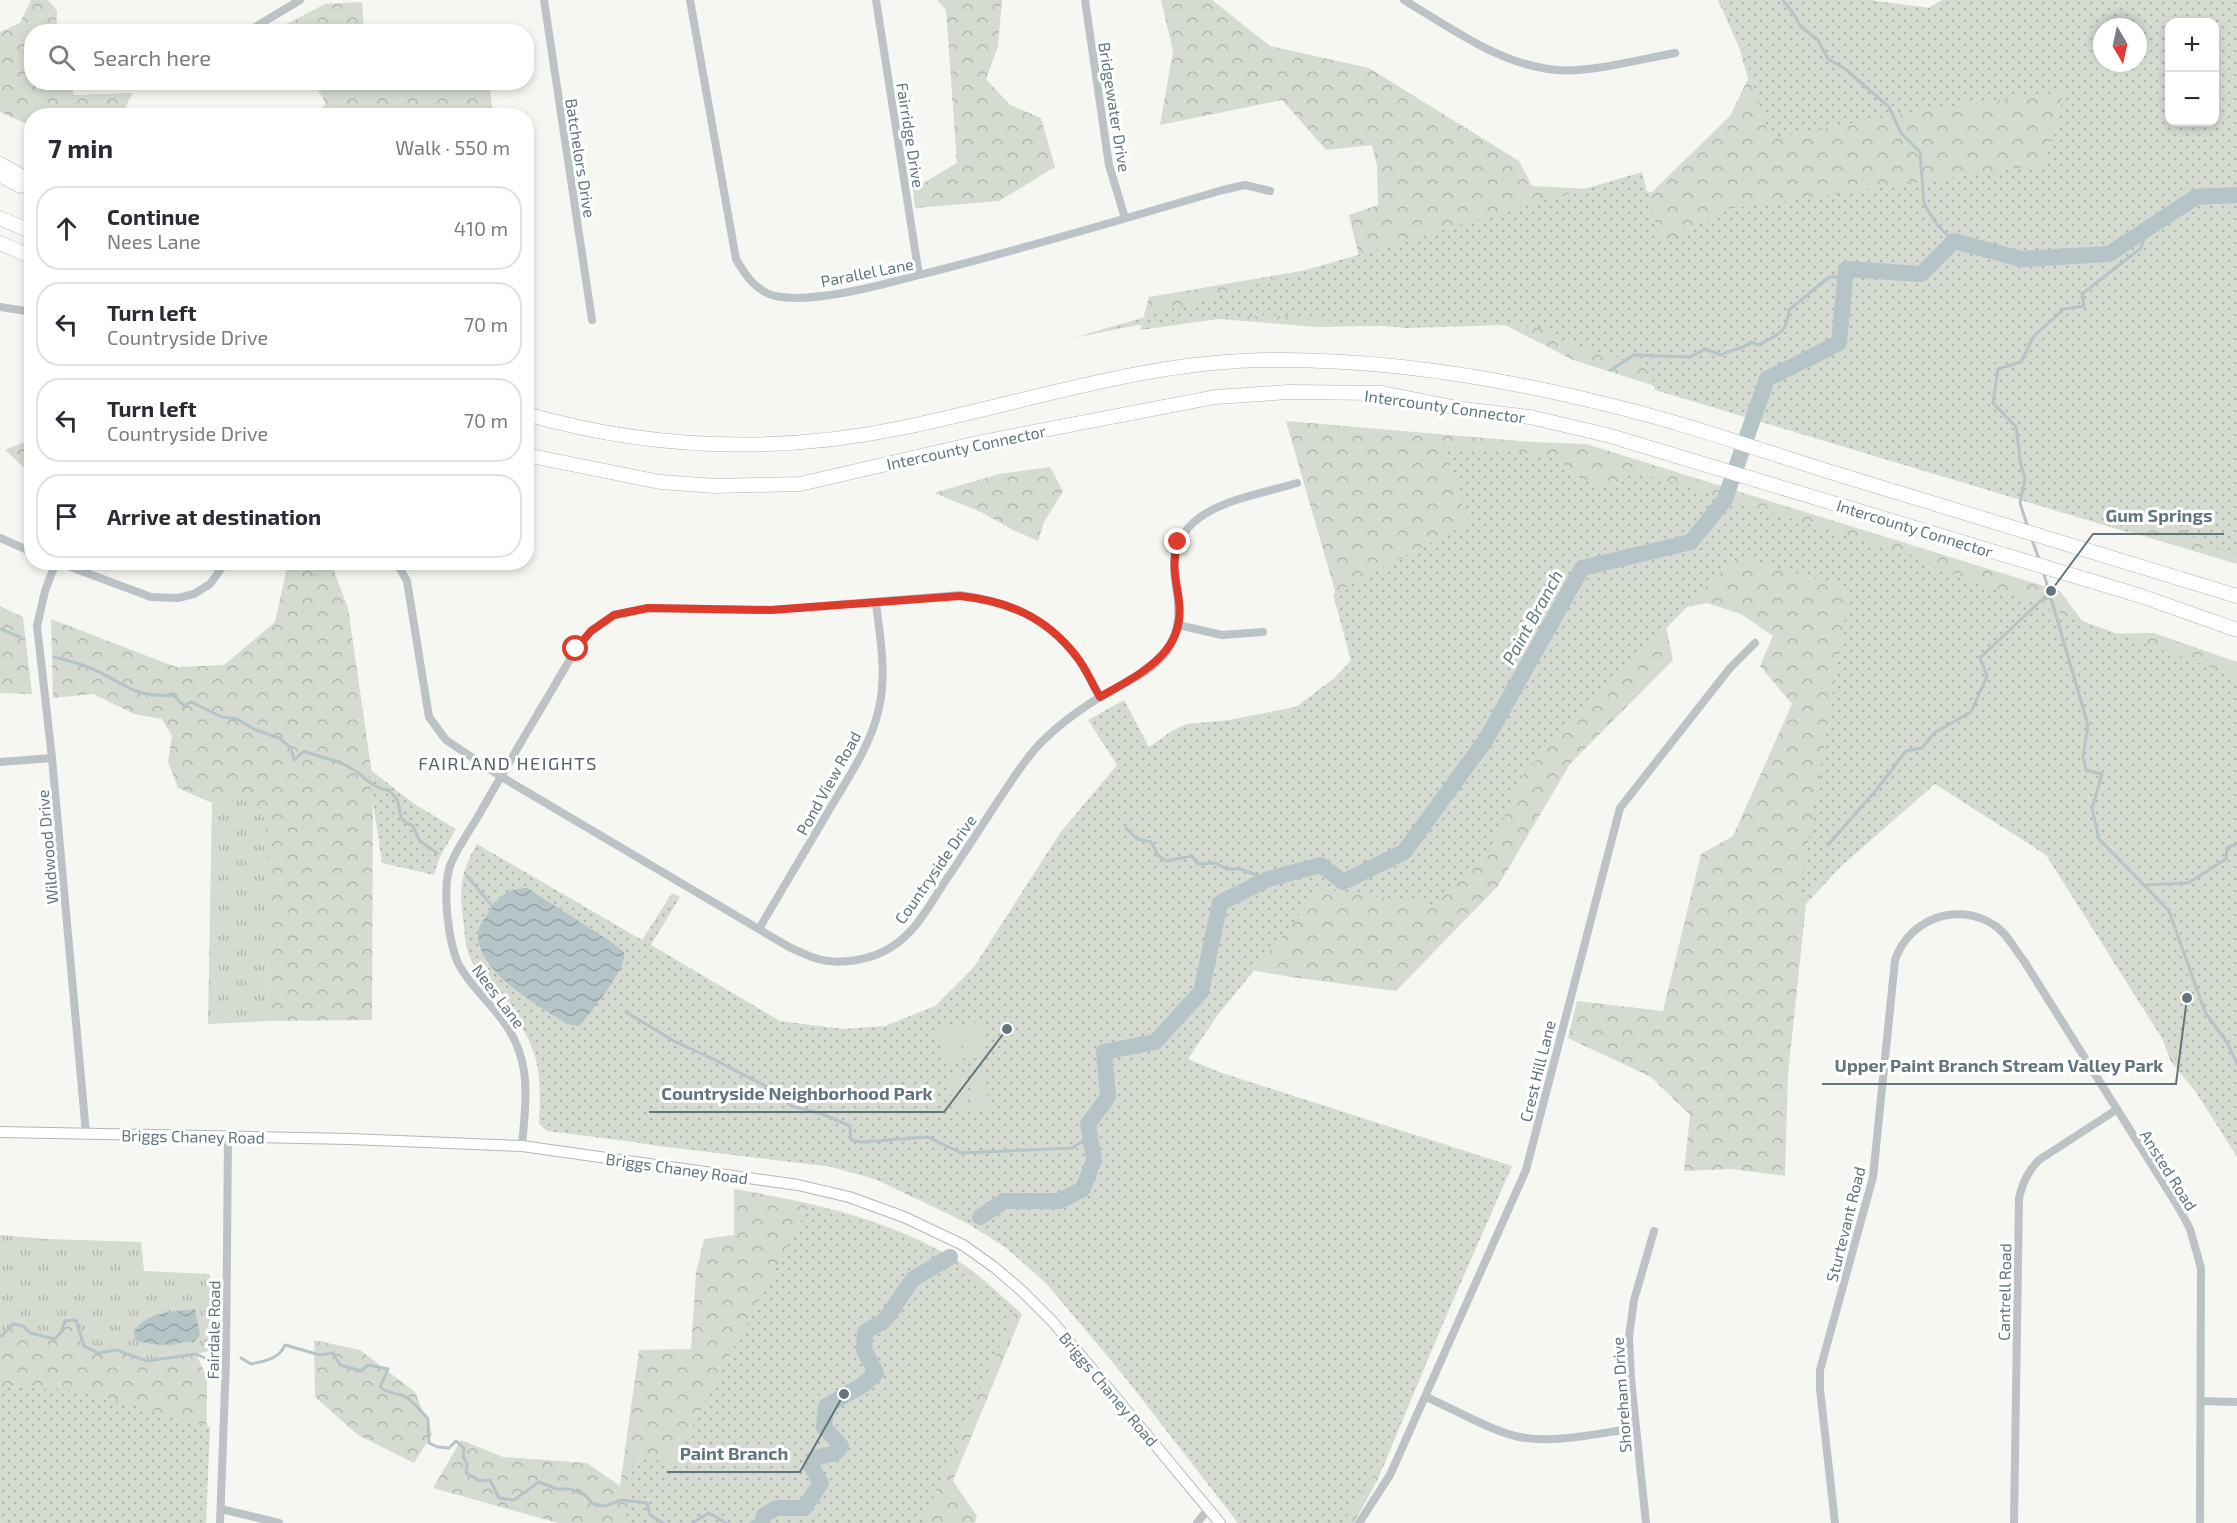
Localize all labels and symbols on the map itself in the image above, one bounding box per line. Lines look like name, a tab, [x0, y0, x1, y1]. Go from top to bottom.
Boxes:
north arrow	[2093, 18, 2147, 72]
street label: Bridgewater Drive	[1095, 41, 1135, 173]
street label: Fairridge Drive	[893, 81, 929, 189]
street label: Batchelors Drive	[562, 97, 600, 219]
street label: Parallel Lane	[819, 254, 915, 290]
street label: Intercounty Connector	[1363, 385, 1527, 427]
street label: Intercounty Connector	[885, 421, 1048, 473]
street label: Intercounty Connector	[1835, 495, 1996, 561]
callout: Gum Springs	[2093, 498, 2224, 534]
text: Gum Springs	[2106, 504, 2212, 526]
route end	[1164, 528, 1190, 554]
water label: Paint Branch	[1497, 566, 1567, 668]
route start	[562, 635, 588, 661]
street label: Pond View Road	[792, 728, 864, 838]
district label: FAIRLAND HEIGHTS	[418, 752, 598, 774]
street label: Wildwood Drive	[33, 789, 61, 905]
street label: Countryside Drive	[890, 811, 980, 927]
street label: Nees Lane	[469, 960, 529, 1032]
street label: Crest Hill Lane	[1515, 1018, 1559, 1124]
callout: Upper Paint Branch Stream Valley Park	[1822, 1048, 2176, 1084]
text: Upper Paint Branch Stream Valley Park	[1835, 1054, 2163, 1076]
callout: Countryside Neighborhood Park	[649, 1076, 944, 1112]
text: Countryside Neighborhood Park	[661, 1082, 933, 1104]
street label: Briggs Chaney Road	[121, 1125, 265, 1147]
street label: Ansted Road	[2137, 1126, 2201, 1214]
street label: Briggs Chaney Road	[605, 1149, 749, 1187]
street label: Sturtevant Road	[1821, 1164, 1869, 1284]
street label: Cantrell Road	[1994, 1243, 2014, 1341]
street label: Fairdale Road	[203, 1280, 223, 1380]
street label: Briggs Chaney Road	[1056, 1328, 1162, 1450]
street label: Shoreham Drive	[1607, 1337, 1635, 1453]
callout: Paint Branch	[667, 1436, 800, 1472]
text: Paint Branch	[680, 1442, 788, 1464]

